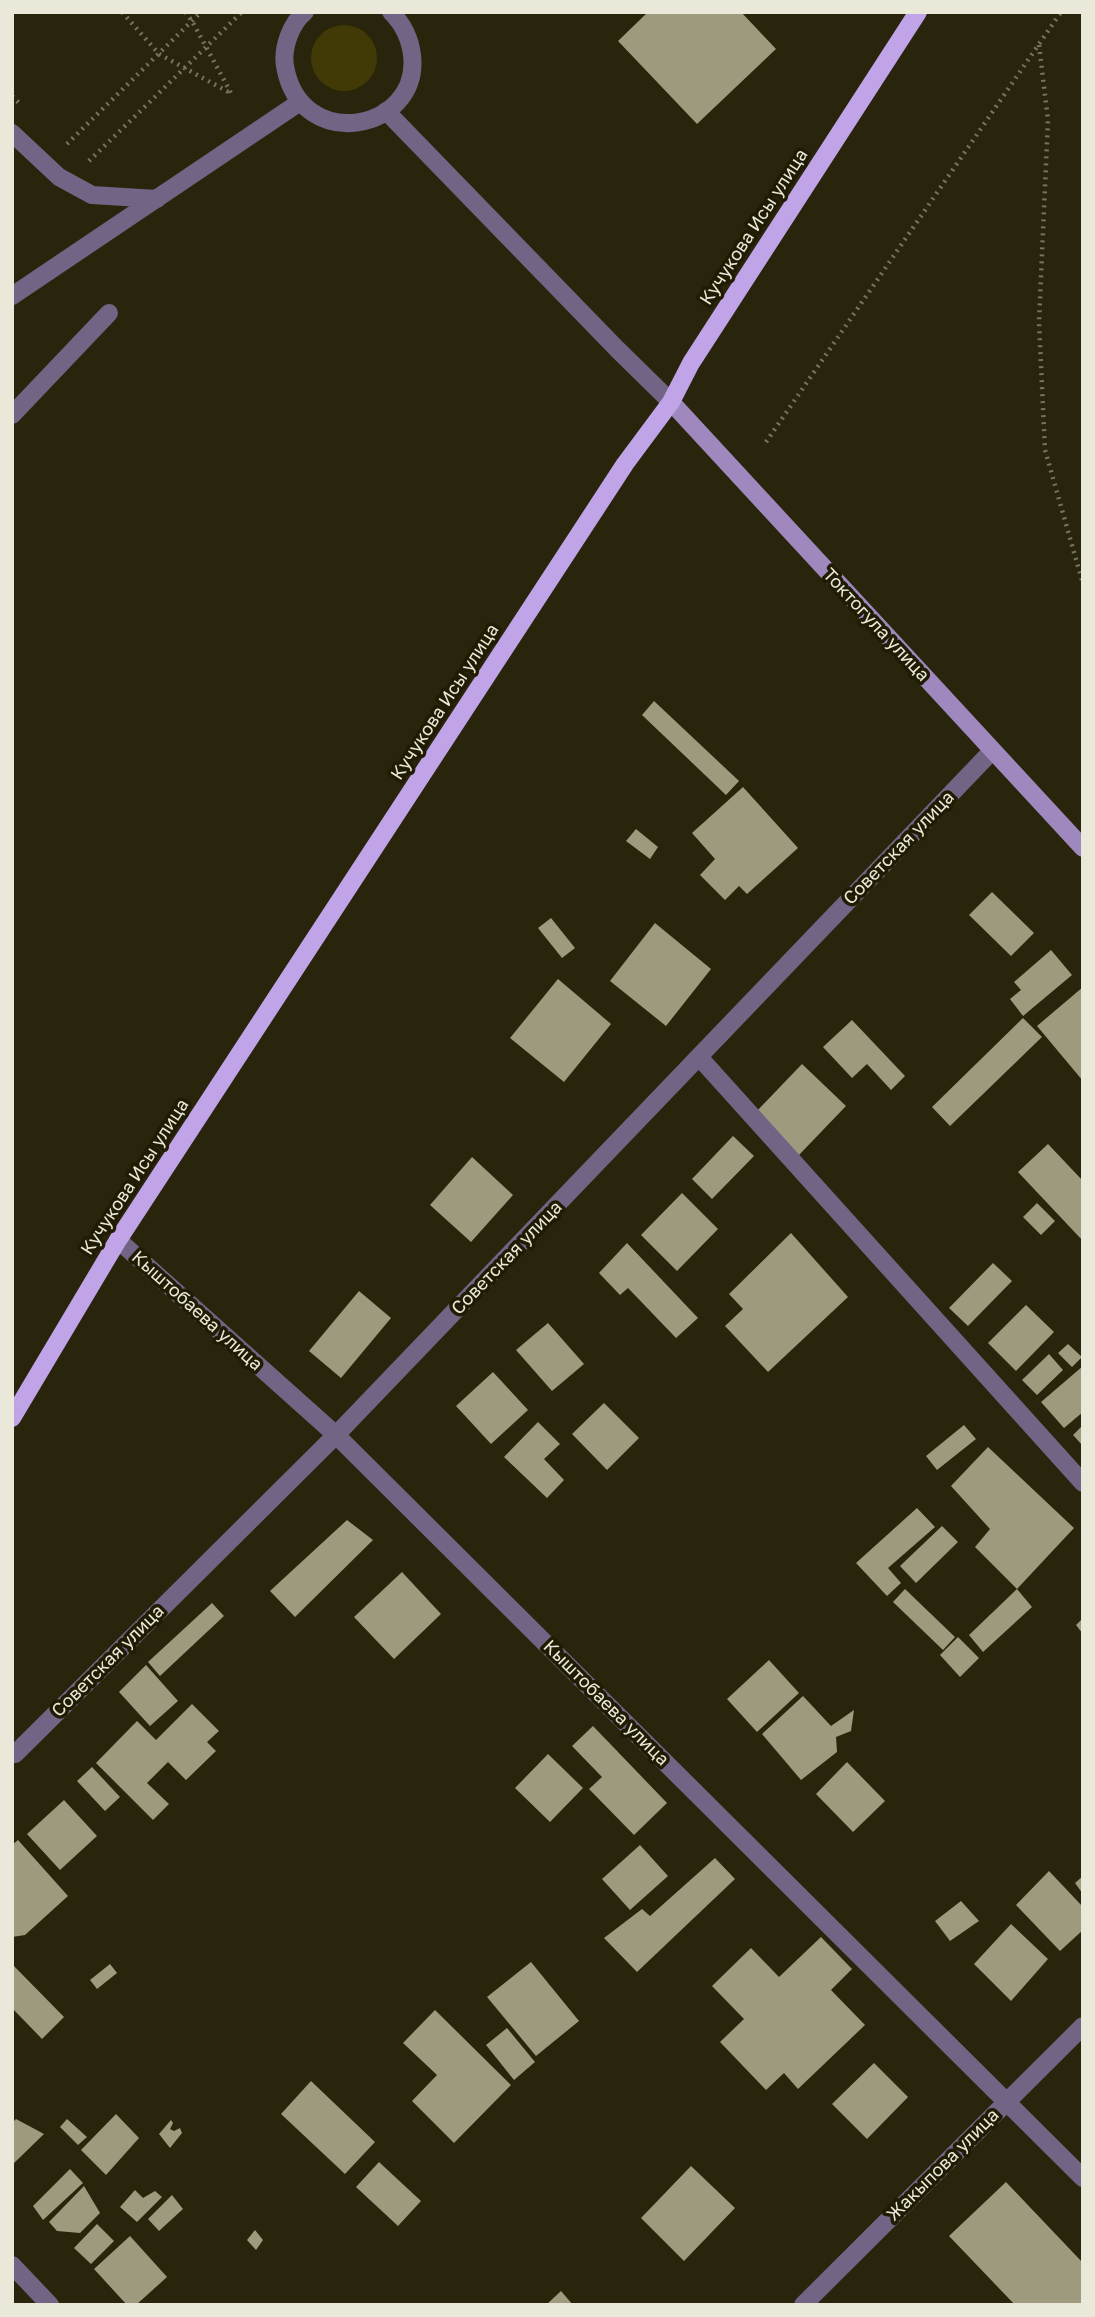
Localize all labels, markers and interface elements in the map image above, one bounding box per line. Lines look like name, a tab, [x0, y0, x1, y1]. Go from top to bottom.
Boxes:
street label: Кучукова Исы улица	[695, 145, 813, 309]
street label: Токтогула улица	[818, 564, 934, 686]
street label: Кучукова Исы улица	[386, 620, 504, 784]
street label: Советская улица	[839, 787, 959, 909]
street label: Кучукова Исы улица	[76, 1095, 194, 1259]
street label: Советская улица	[447, 1197, 567, 1319]
street label: Кыштобаева улица	[127, 1247, 267, 1375]
street label: Советская улица	[47, 1600, 169, 1722]
street label: Кыштобаева улица	[539, 1636, 673, 1770]
street label: Жакыпова улица	[882, 2104, 1004, 2226]

